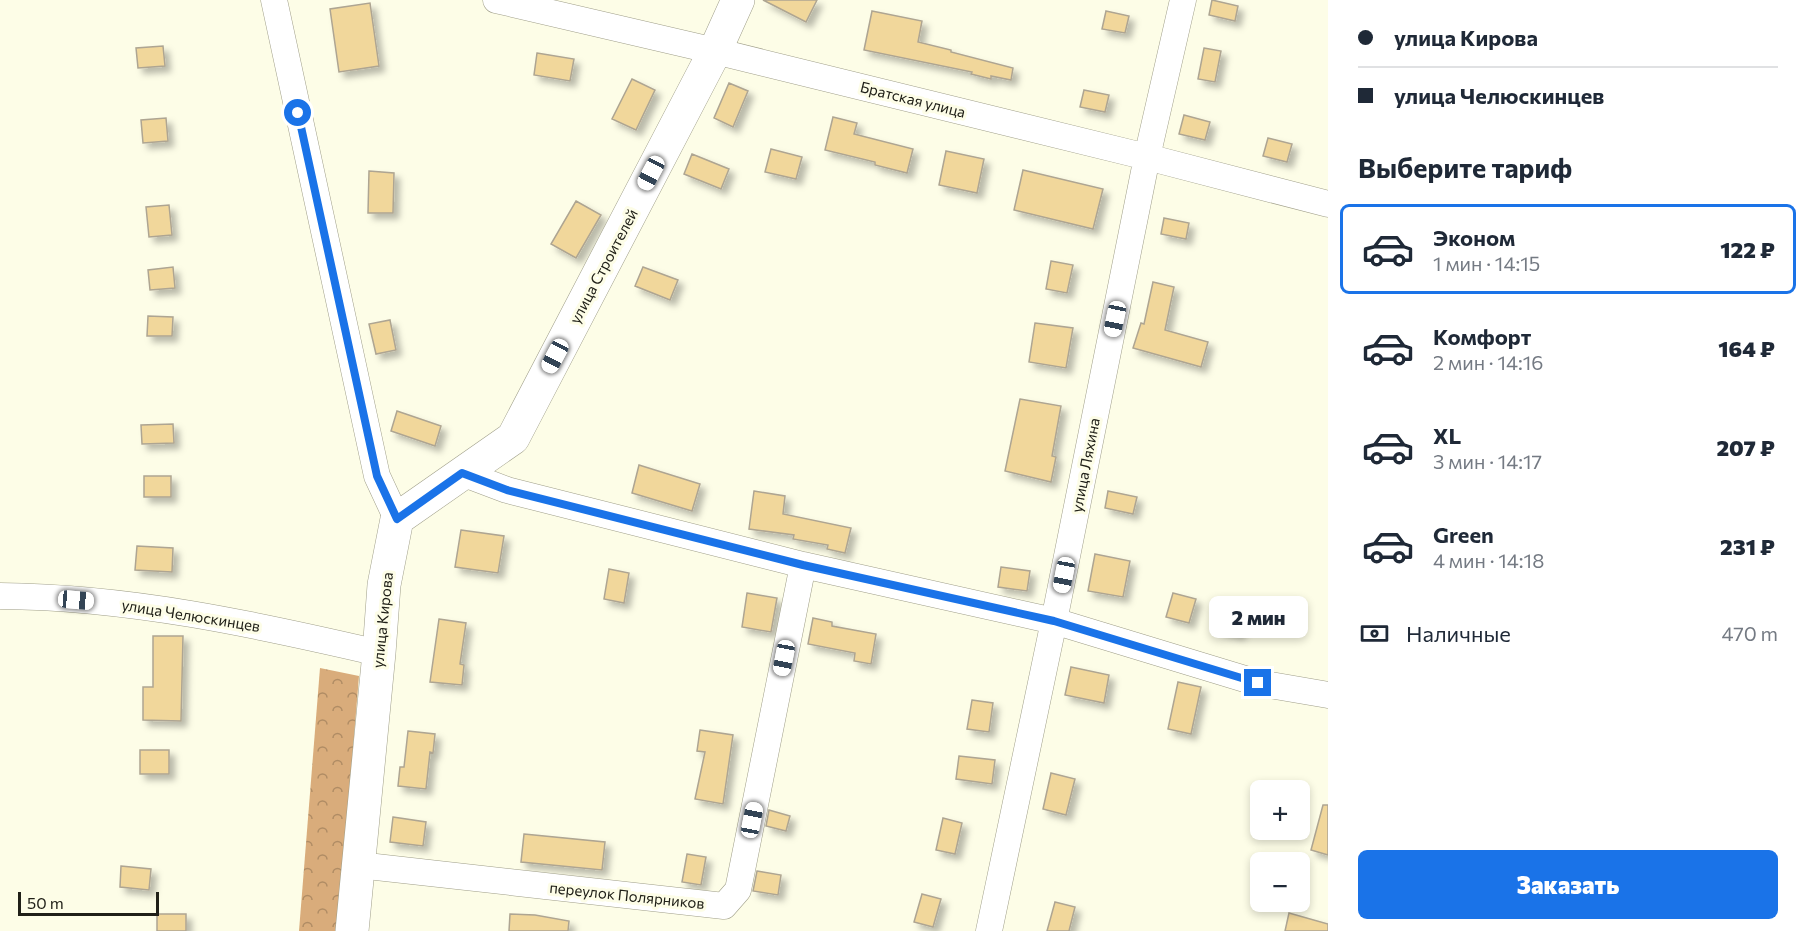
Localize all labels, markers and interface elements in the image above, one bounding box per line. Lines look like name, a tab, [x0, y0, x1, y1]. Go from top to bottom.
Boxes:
text: улица Кирова	[1394, 24, 1538, 51]
street label: Братская улица	[858, 77, 968, 121]
text: улица Челюскинцев	[1394, 82, 1604, 109]
route start	[284, 99, 311, 126]
text: Выберите тариф	[1358, 151, 1572, 184]
car	[635, 153, 667, 193]
street label: улица Строителей	[565, 206, 641, 326]
icon: car	[1361, 222, 1415, 276]
text: Эконом	[1433, 224, 1515, 251]
text: 122 ₽	[1720, 236, 1775, 263]
text: 1 мин · 14:15	[1433, 251, 1540, 275]
car	[1102, 300, 1128, 338]
icon: car	[1361, 321, 1415, 375]
text: Комфорт	[1433, 323, 1531, 350]
text: 164 ₽	[1718, 335, 1775, 362]
car	[539, 336, 571, 376]
text: 2 мин · 14:16	[1433, 350, 1543, 374]
street label: улица Ляхина	[1067, 416, 1103, 514]
icon: car	[1361, 420, 1415, 474]
text: XL	[1433, 422, 1461, 449]
text: 207 ₽	[1717, 434, 1775, 461]
text: 3 мин · 14:17	[1433, 449, 1542, 473]
icon: car	[1361, 519, 1415, 573]
text: Green	[1433, 521, 1494, 548]
text: 231 ₽	[1720, 533, 1775, 560]
text: 4 мин · 14:18	[1433, 548, 1544, 572]
car	[1052, 556, 1076, 594]
street label: улица Кирова	[368, 571, 396, 669]
car	[57, 589, 95, 611]
street label: улица Челюскинцев	[120, 595, 262, 635]
callout: 2 мин	[1208, 596, 1308, 638]
text: 2 мин	[1232, 605, 1285, 629]
icon: cash	[1358, 617, 1391, 650]
text: Наличные	[1406, 620, 1511, 647]
text: 470 m	[1722, 621, 1778, 645]
car	[772, 639, 796, 677]
route end	[1244, 669, 1271, 696]
map controls	[1250, 780, 1310, 912]
button: +	[1250, 780, 1310, 840]
car	[740, 801, 764, 839]
button: Заказать	[1358, 850, 1778, 919]
button: −	[1250, 852, 1310, 912]
street label: переулок Полярников	[549, 878, 705, 912]
scale bar	[18, 889, 159, 916]
text: 50 m	[27, 893, 64, 912]

